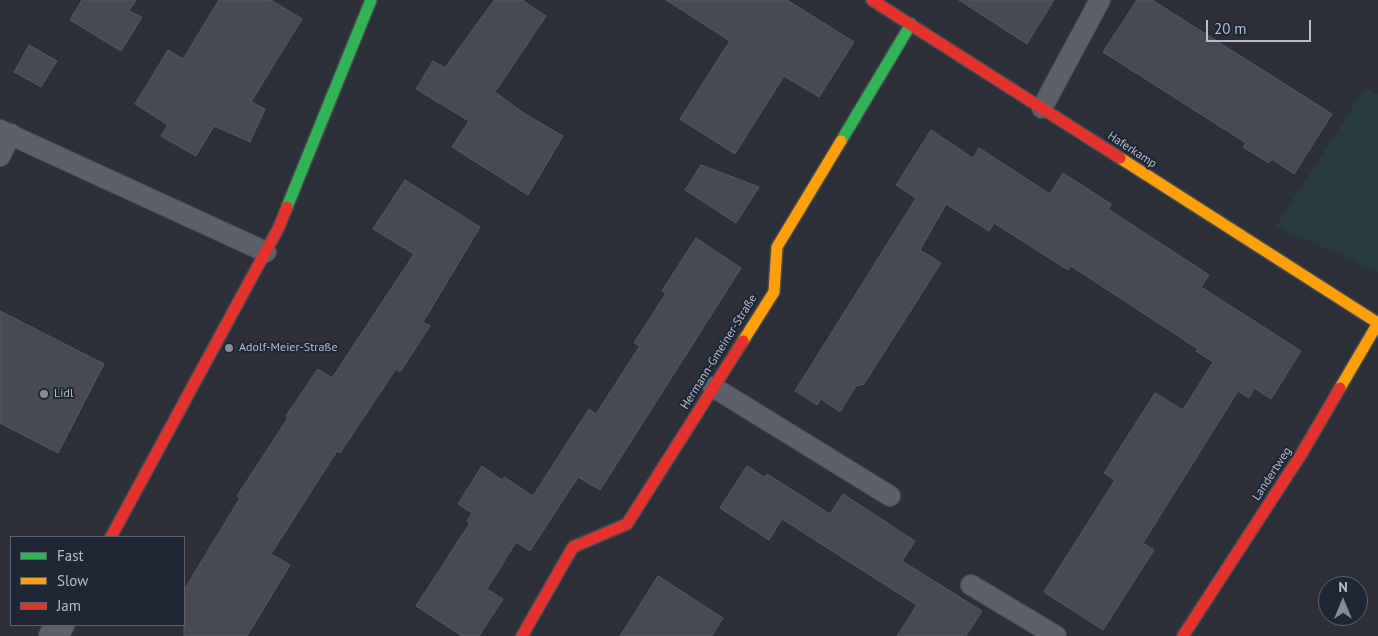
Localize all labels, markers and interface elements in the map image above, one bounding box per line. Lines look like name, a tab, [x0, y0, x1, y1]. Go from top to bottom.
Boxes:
scale bar	[1208, 10, 1313, 42]
text: 20 m	[1214, 19, 1247, 38]
street label: Haferkamp	[1105, 129, 1159, 171]
street label: Hermann-Gmeiner-Straße	[678, 292, 760, 412]
place label: Adolf-Meier-Straße	[239, 341, 338, 355]
marker: Adolf-Meier-Straße	[223, 342, 235, 354]
place label: Lidl	[54, 387, 73, 401]
marker: Lidl	[38, 388, 50, 400]
street label: Landertweg	[1249, 445, 1295, 503]
legend	[10, 536, 185, 626]
text: Fast	[57, 546, 84, 565]
text: Slow	[57, 571, 88, 590]
north arrow	[1318, 576, 1368, 626]
text: N	[1338, 578, 1348, 596]
text: Jam	[57, 596, 81, 615]

